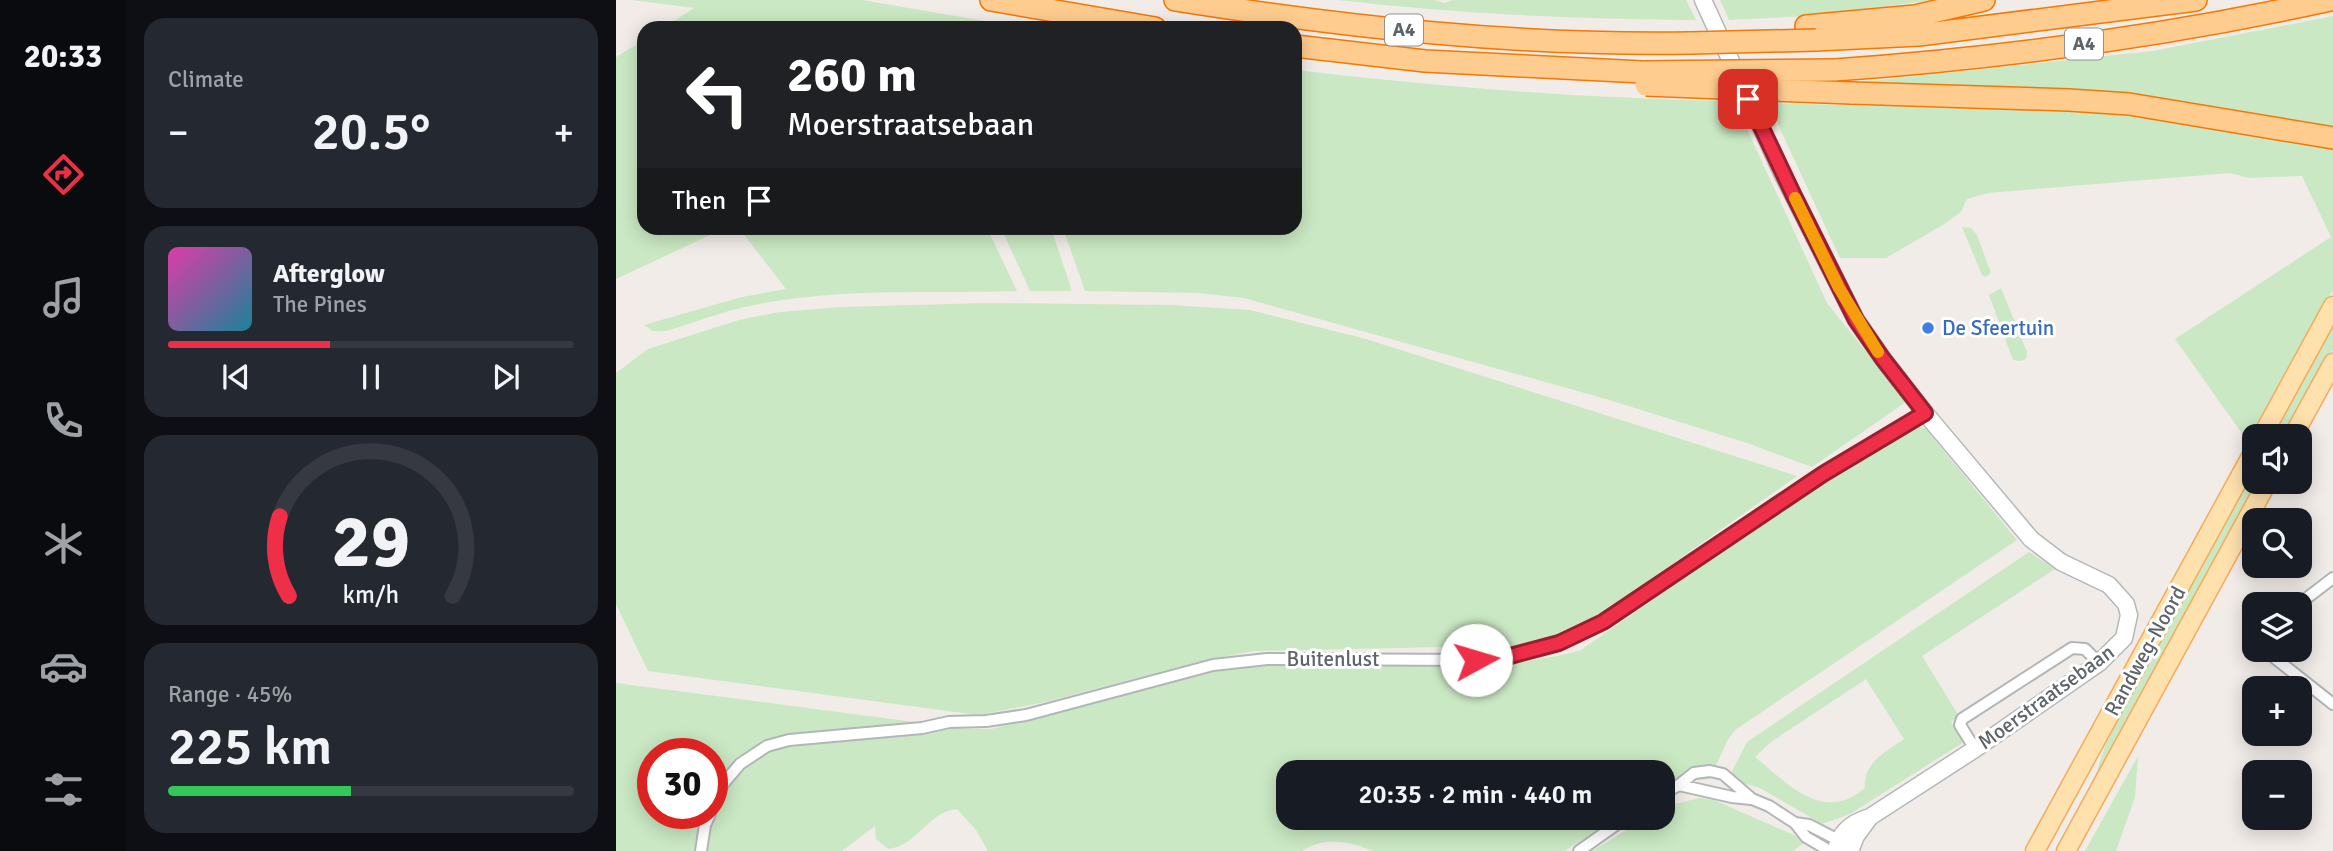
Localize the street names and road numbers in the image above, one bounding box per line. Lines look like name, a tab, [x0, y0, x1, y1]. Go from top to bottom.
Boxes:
road number: A4	[1385, 14, 1423, 46]
road number: A4	[2065, 28, 2103, 60]
street label: Randweg-Noord	[2099, 582, 2191, 720]
street label: Moerstraatsebaan	[1973, 639, 2119, 755]
street label: Buitenlust	[1287, 646, 1379, 672]

